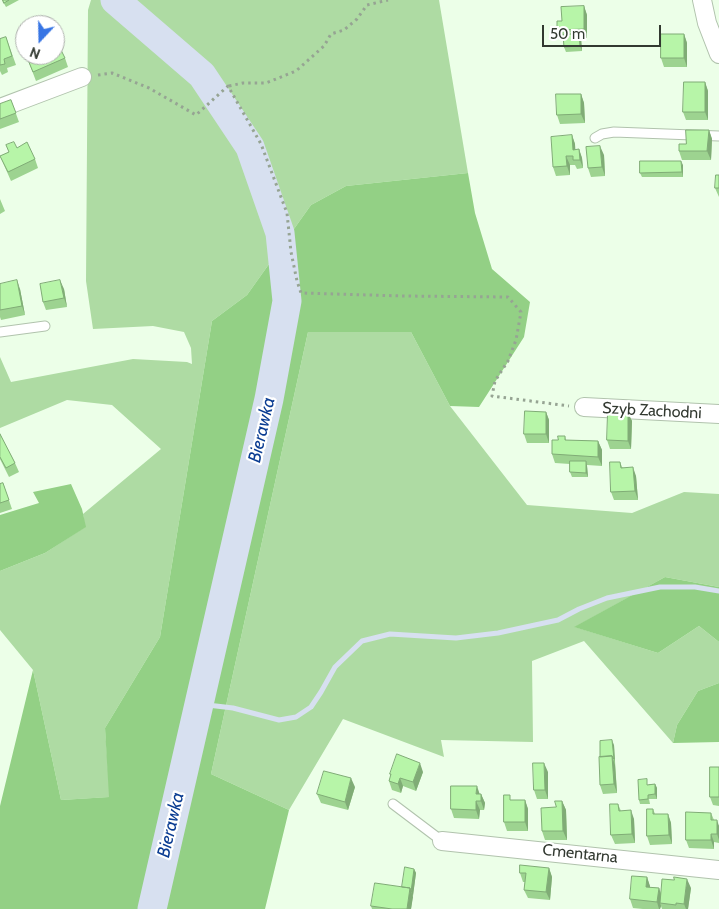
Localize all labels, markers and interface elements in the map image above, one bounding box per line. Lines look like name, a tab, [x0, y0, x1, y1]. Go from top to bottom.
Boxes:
north arrow	[15, 15, 65, 65]
scale bar	[544, 15, 663, 47]
text: 50 m	[550, 25, 585, 43]
text: N	[27, 43, 43, 63]
water label: Bierawka	[244, 395, 280, 465]
street label: Szyb Zachodni	[602, 399, 702, 423]
water label: Bierawka	[153, 790, 189, 860]
street label: Cmentarna	[541, 841, 619, 867]

